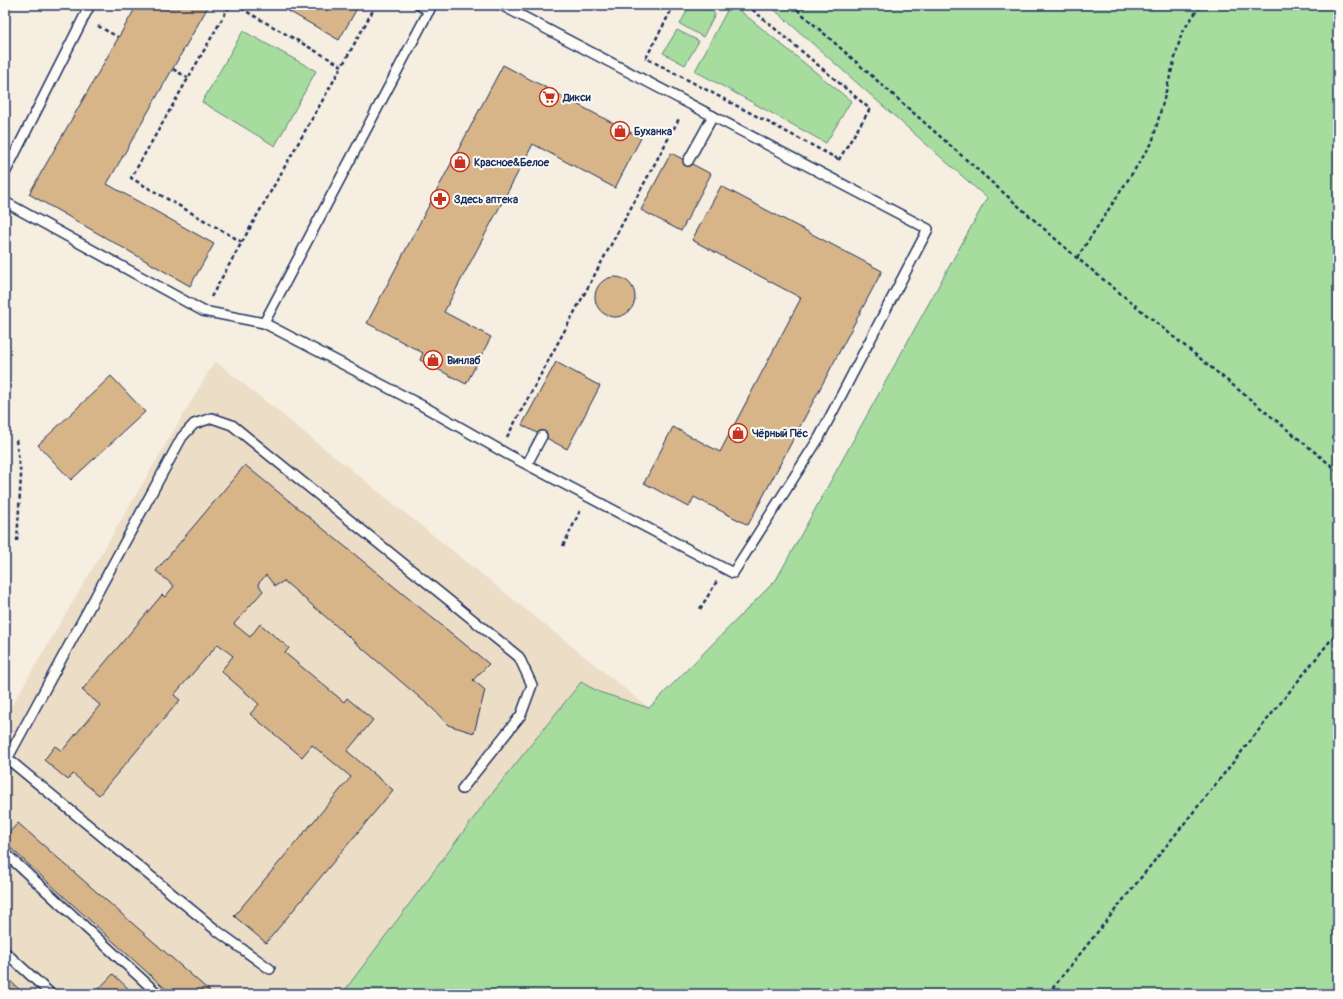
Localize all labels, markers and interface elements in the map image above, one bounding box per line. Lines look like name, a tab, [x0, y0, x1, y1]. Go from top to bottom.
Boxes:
supermarket icon: Дикси	[538, 86, 560, 108]
place label: Дикси	[562, 91, 591, 104]
shop icon: Буханка	[609, 120, 631, 142]
place label: Буханка	[634, 125, 672, 138]
shop icon: Красное&Белое	[449, 151, 471, 173]
place label: Красное&Белое	[474, 156, 550, 169]
pharmacy icon: Здесь аптека	[429, 188, 451, 210]
place label: Здесь аптека	[454, 193, 518, 206]
shop icon: Винлаб	[422, 349, 444, 371]
place label: Винлаб	[447, 354, 481, 367]
shop icon: Чёрный Пёс	[727, 422, 749, 444]
place label: Чёрный Пёс	[752, 427, 809, 440]

